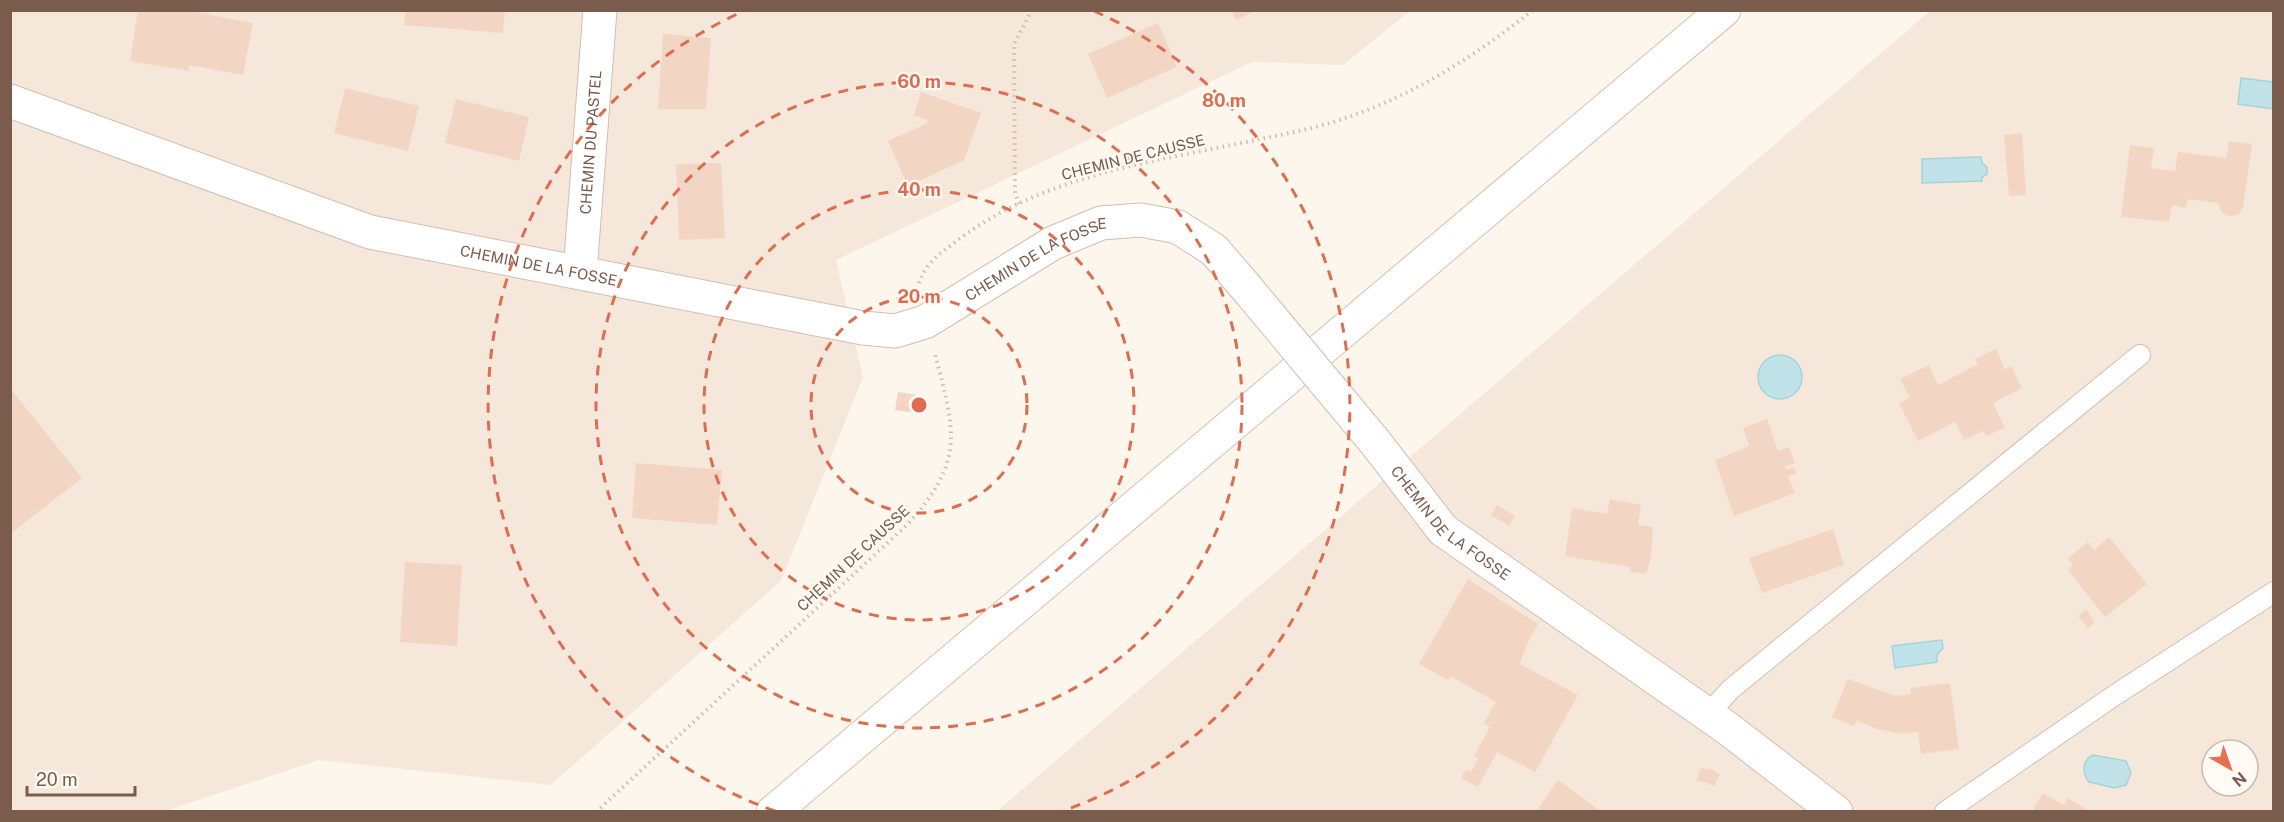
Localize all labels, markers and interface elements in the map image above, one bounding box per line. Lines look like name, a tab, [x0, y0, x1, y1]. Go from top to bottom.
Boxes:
street label: CHEMIN DU PASTEL	[576, 70, 604, 215]
text: 60 m	[897, 71, 941, 92]
text: 80 m	[1202, 90, 1246, 111]
street label: CHEMIN DE CAUSSE	[1059, 131, 1207, 183]
text: 40 m	[897, 179, 941, 200]
street label: CHEMIN DE LA FOSSE	[962, 214, 1107, 304]
street label: CHEMIN DE LA FOSSE	[459, 241, 619, 288]
text: 20 m	[897, 286, 941, 307]
centre of rings	[909, 395, 929, 415]
street label: CHEMIN DE LA FOSSE	[1388, 462, 1514, 583]
street label: CHEMIN DE CAUSSE	[793, 502, 913, 614]
north arrow	[2200, 738, 2260, 798]
scale bar	[27, 759, 135, 797]
text: N	[2228, 768, 2250, 790]
text: 20 m	[36, 769, 78, 790]

